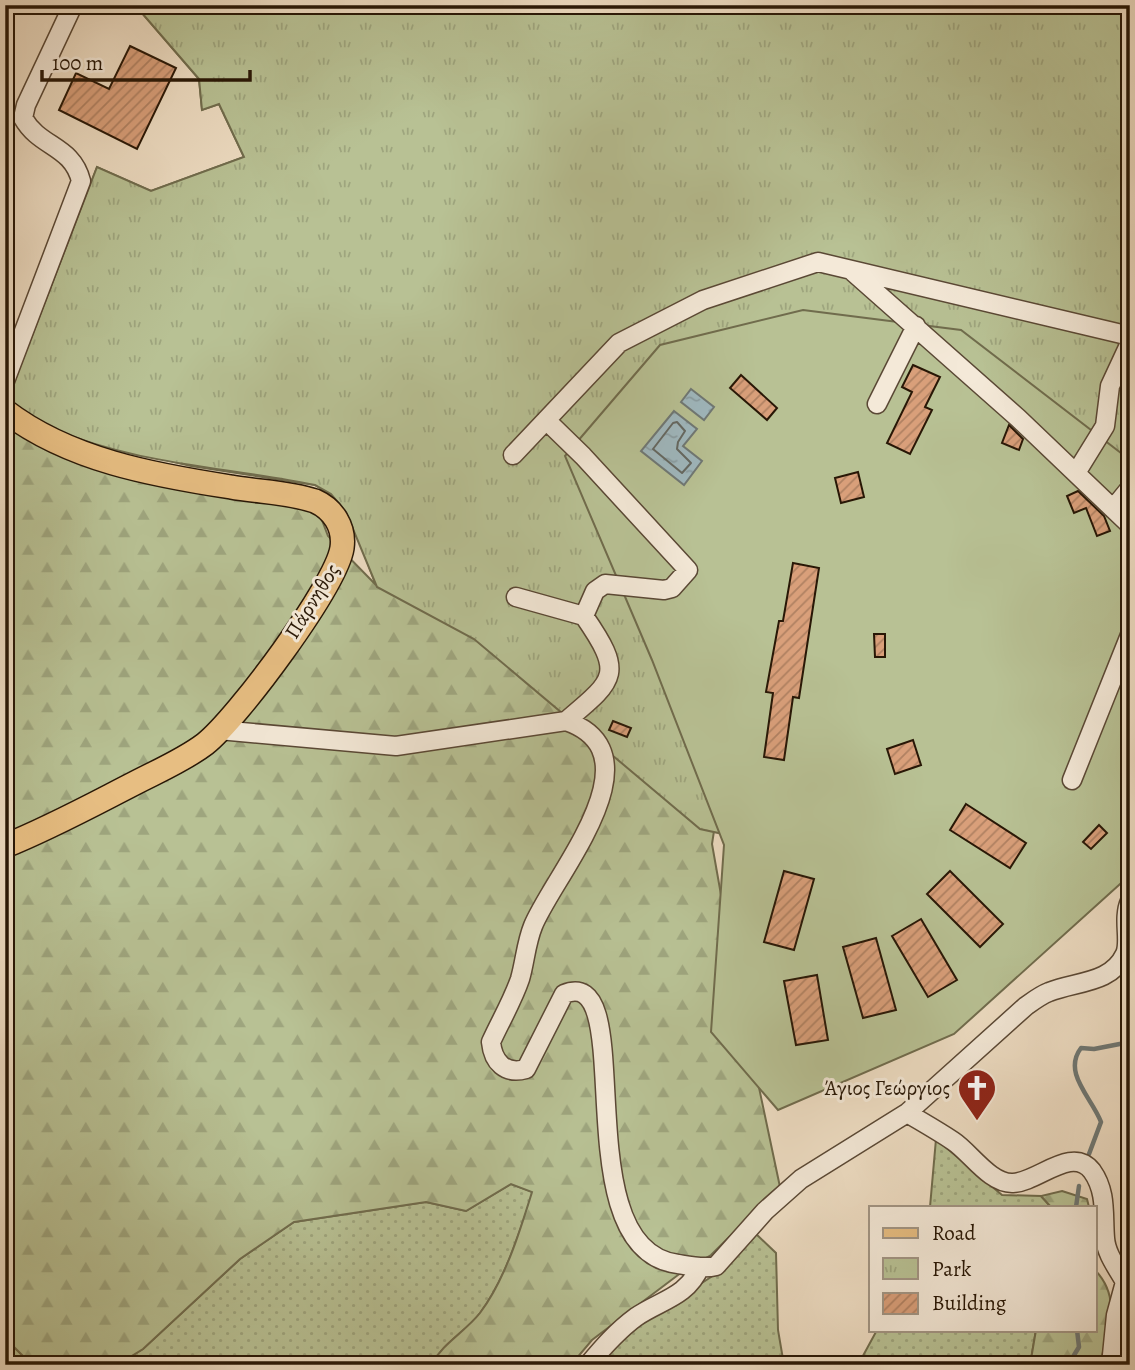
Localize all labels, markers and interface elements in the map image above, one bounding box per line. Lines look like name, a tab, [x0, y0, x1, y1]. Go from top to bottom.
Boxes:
scale bar	[42, 38, 250, 82]
text: 100 m	[52, 49, 103, 77]
street label: Πάρνηθος	[278, 558, 346, 644]
church icon: Άγιος Γεώργιος	[956, 1067, 998, 1122]
place label: Άγιος Γεώργιος	[824, 1074, 950, 1102]
legend	[869, 1206, 1096, 1332]
text: Road	[932, 1219, 976, 1247]
text: Park	[932, 1255, 972, 1283]
text: Building	[932, 1289, 1007, 1317]

